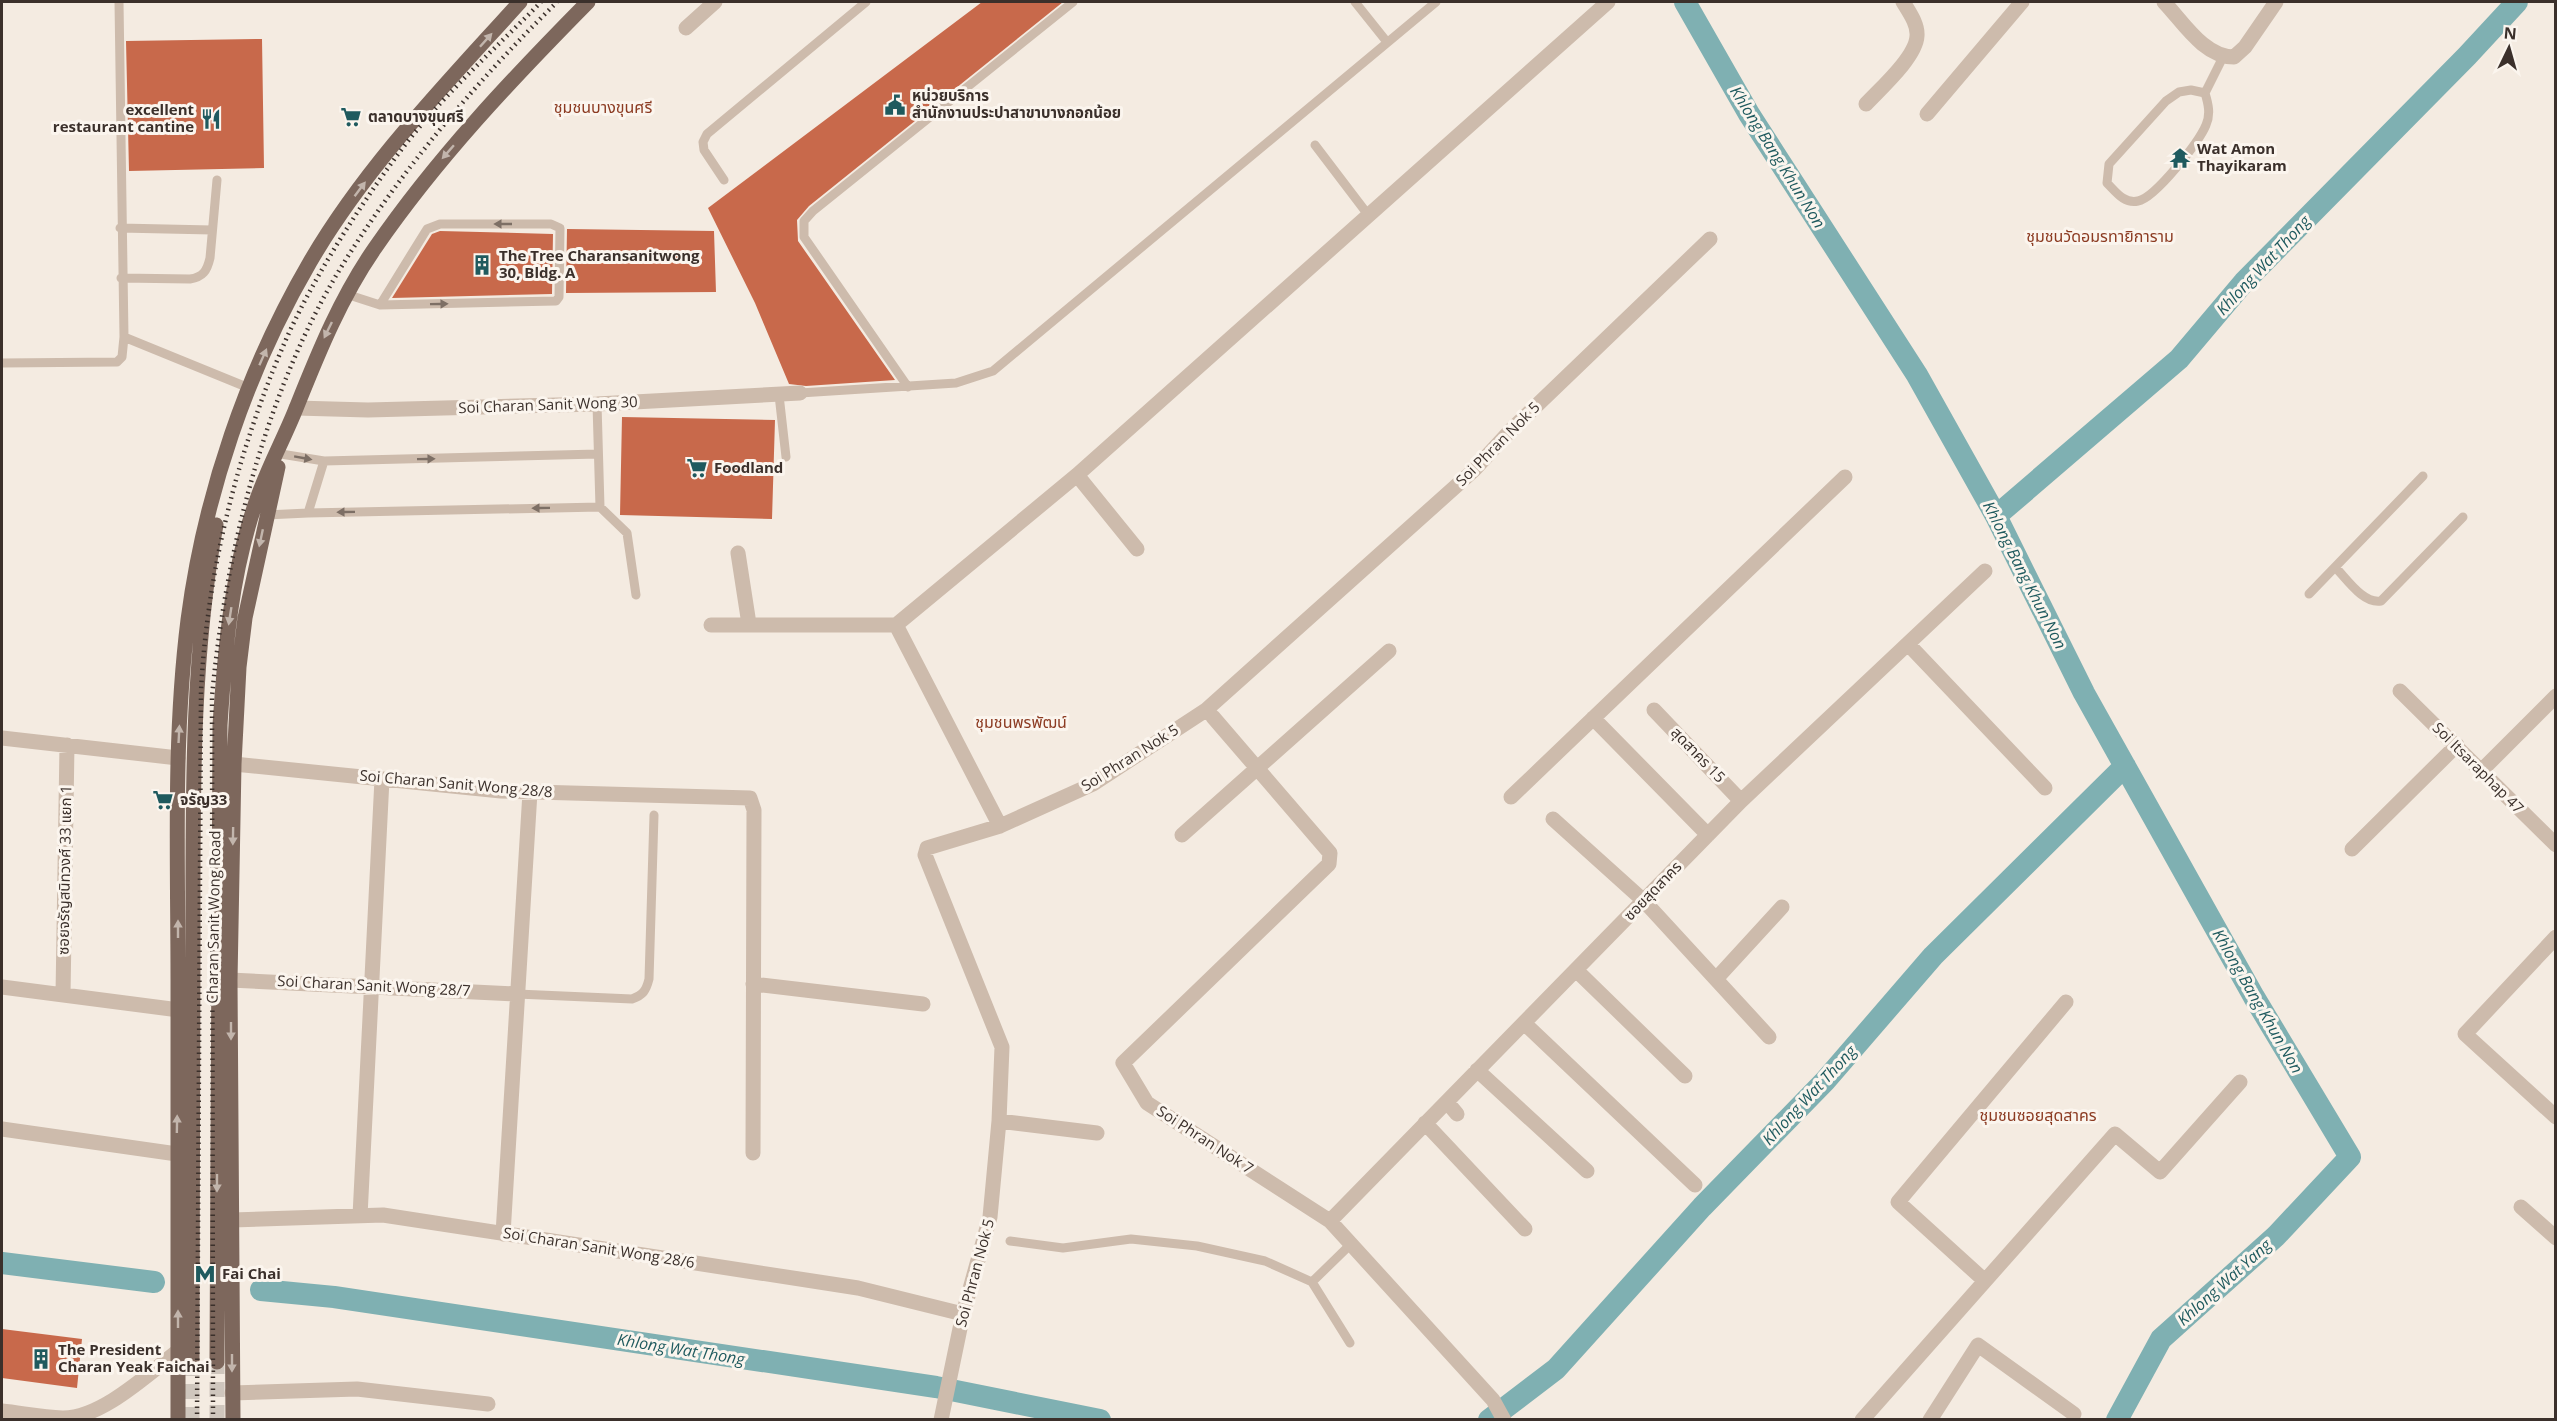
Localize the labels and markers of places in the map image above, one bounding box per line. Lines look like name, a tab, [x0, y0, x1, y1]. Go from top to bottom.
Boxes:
place label: หน่วยบริการ สำนักงานประปาสาขาบางกอกน้อย	[912, 85, 1121, 122]
public building icon: หน่วยบริการ สำนักงานประปาสาขาบางกอกน้อย	[883, 93, 907, 117]
place label: excellent restaurant cantine	[53, 99, 194, 136]
supermarket icon: ตลาดบางขุนศรี	[339, 105, 363, 129]
place label: ตลาดบางขุนศรี	[368, 106, 464, 126]
restaurant icon: excellent restaurant cantine	[199, 107, 223, 131]
place label: Wat Amon Thayikaram	[2197, 138, 2287, 175]
temple icon: Wat Amon Thayikaram	[2168, 146, 2192, 170]
place label: The Tree Charansanitwong 30, Bldg. A	[499, 245, 700, 282]
building icon: The Tree Charansanitwong 30, Bldg. A	[470, 253, 494, 277]
supermarket icon: Foodland	[685, 456, 709, 480]
place label: Foodland	[714, 457, 783, 477]
supermarket icon: จรัญ33	[151, 788, 175, 812]
place label: จรัญ33	[180, 789, 227, 809]
metro station icon: Fai Chai	[193, 1262, 217, 1286]
place label: Fai Chai	[222, 1263, 281, 1283]
place label: The President Charan Yeak Faichai	[58, 1339, 210, 1376]
building icon: The President Charan Yeak Faichai	[29, 1347, 53, 1371]

